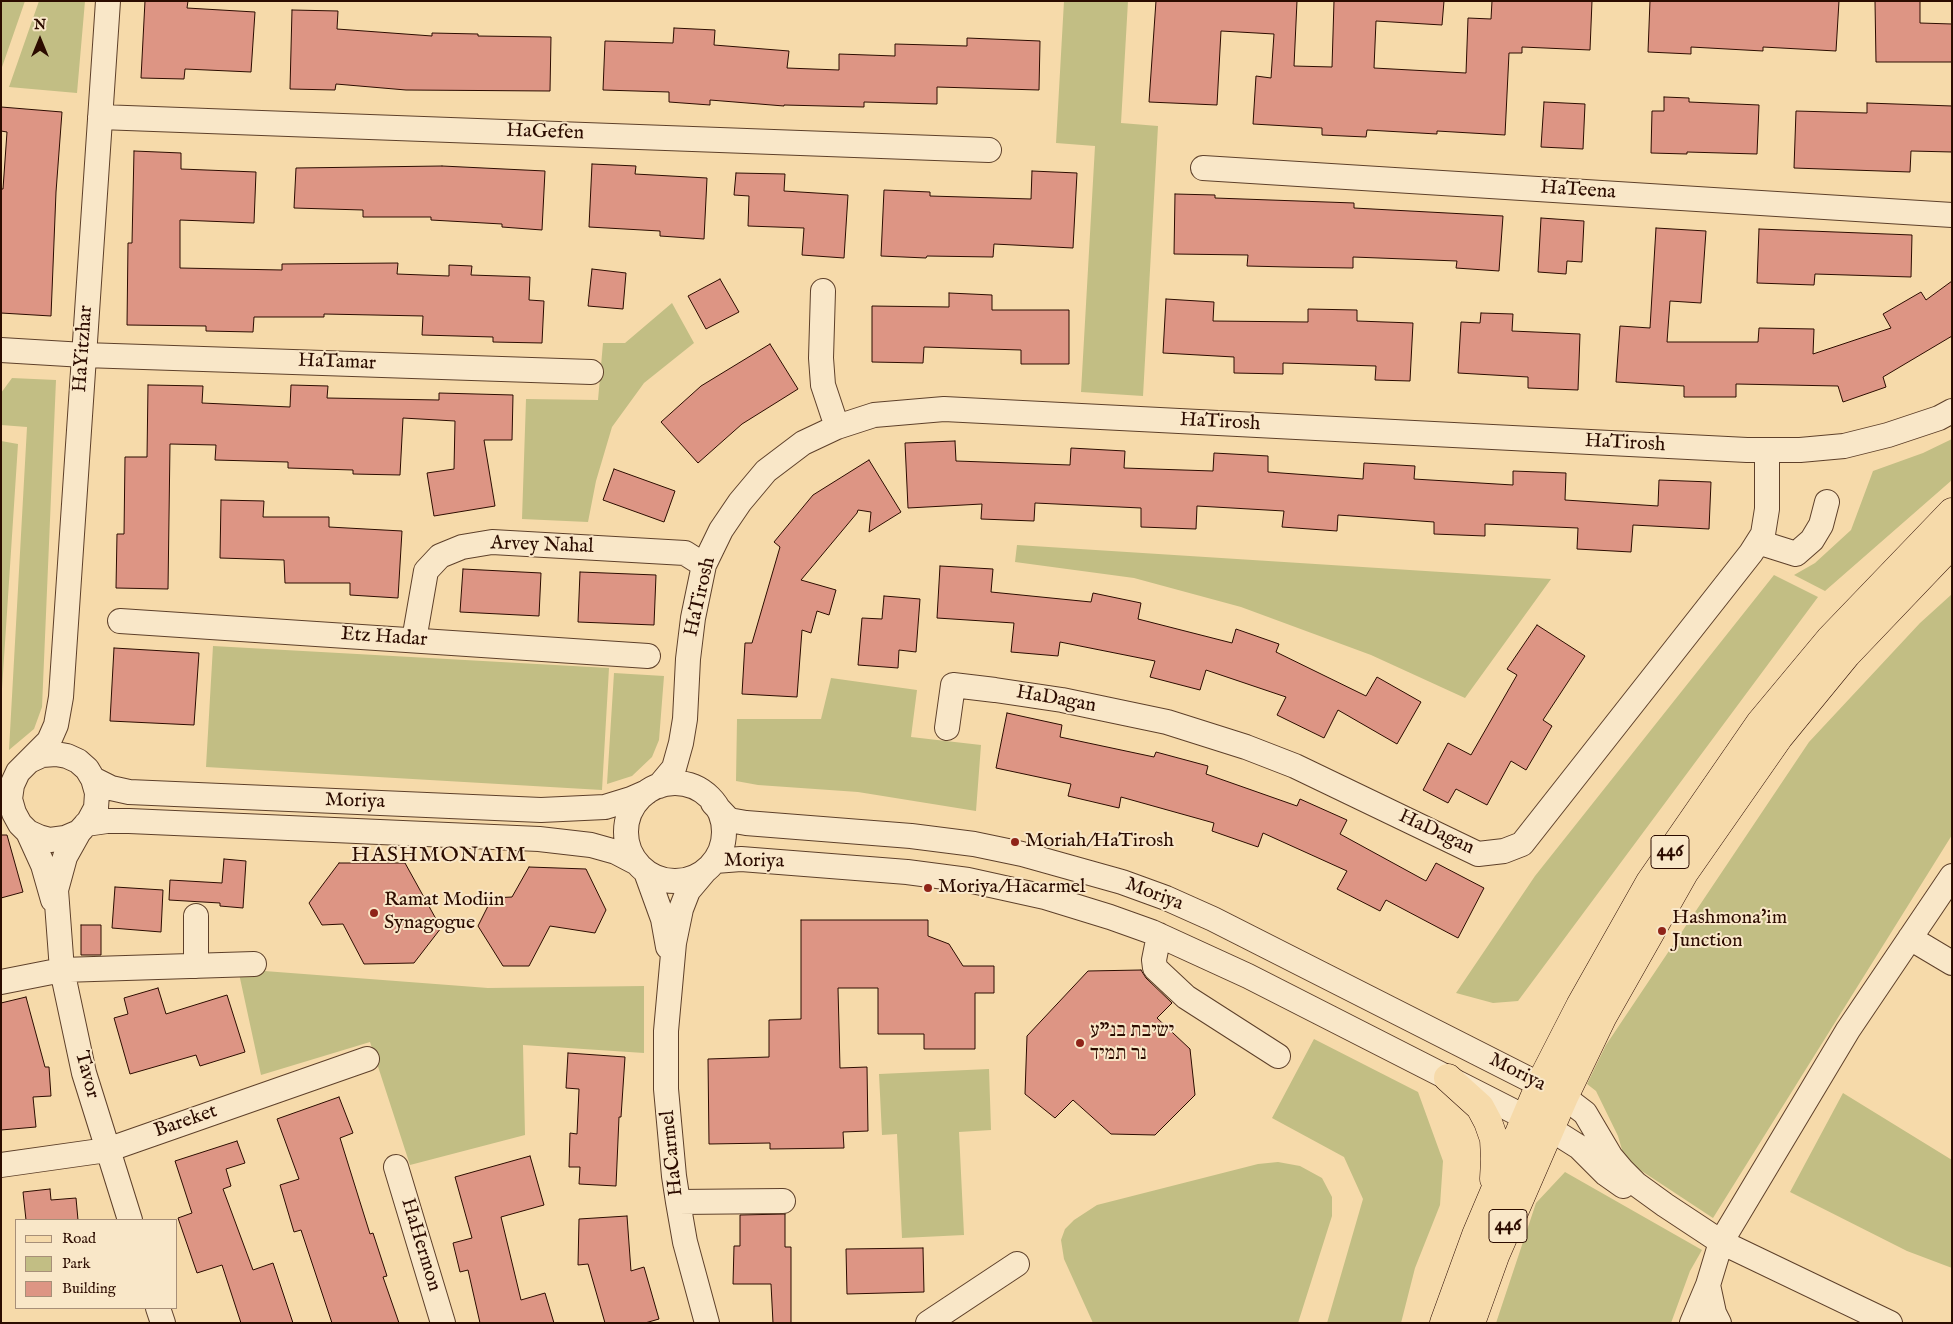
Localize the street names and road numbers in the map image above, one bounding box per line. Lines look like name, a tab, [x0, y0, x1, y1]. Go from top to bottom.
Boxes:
street label: HaGefen	[506, 120, 584, 146]
street label: HaTeena	[1539, 176, 1617, 206]
street label: HaYitzhar	[69, 305, 99, 393]
street label: HaTamar	[298, 350, 376, 376]
street label: HaTirosh	[1179, 409, 1261, 437]
street label: HaTirosh	[1584, 430, 1666, 458]
street label: Arvey Nahal	[490, 532, 594, 560]
street label: HaTirosh	[680, 555, 722, 639]
street label: Etz Hadar	[340, 623, 428, 653]
street label: HaDagan	[1014, 681, 1098, 719]
street label: Moriya	[324, 789, 386, 815]
street label: HaDagan	[1394, 805, 1478, 861]
road number: 446	[1651, 836, 1689, 869]
street label: Moriya	[724, 849, 784, 875]
street label: Moriya	[1122, 873, 1186, 917]
street label: Tavor	[68, 1049, 104, 1101]
street label: Moriya	[1485, 1049, 1549, 1097]
street label: Bareket	[151, 1100, 221, 1144]
street label: HaCarmel	[657, 1109, 689, 1197]
street label: HaHermon	[394, 1196, 446, 1294]
road number: 446	[1489, 1210, 1527, 1242]

